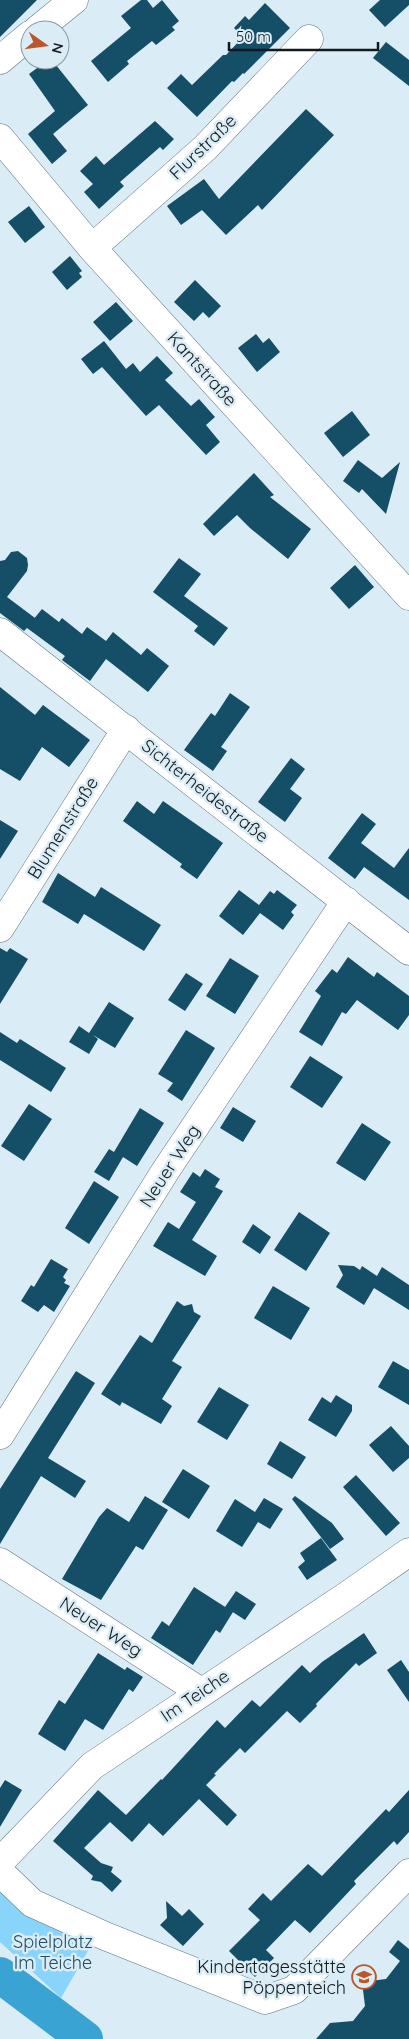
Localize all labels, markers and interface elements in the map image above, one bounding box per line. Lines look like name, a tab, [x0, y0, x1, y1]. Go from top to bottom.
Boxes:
north arrow	[20, 20, 70, 70]
scale bar	[229, 20, 378, 52]
text: 50 m	[236, 27, 271, 46]
text: N	[48, 41, 68, 55]
street label: Flurstraße	[164, 109, 241, 184]
street label: Kantstraße	[163, 326, 242, 411]
street label: Sichterheidestraße	[137, 734, 274, 847]
street label: Blumenstraße	[22, 772, 103, 883]
street label: Neuer Weg	[134, 1120, 205, 1211]
street label: Neuer Weg	[56, 1591, 147, 1662]
street label: Im Teiche	[156, 1664, 234, 1727]
park label: Spielplatz Im Teiche	[13, 1930, 93, 1974]
place label: Kindertagesstätte Pöppenteich	[197, 1955, 346, 1999]
school or university icon: Kindertagesstätte Pöppenteich	[351, 1964, 377, 1990]

